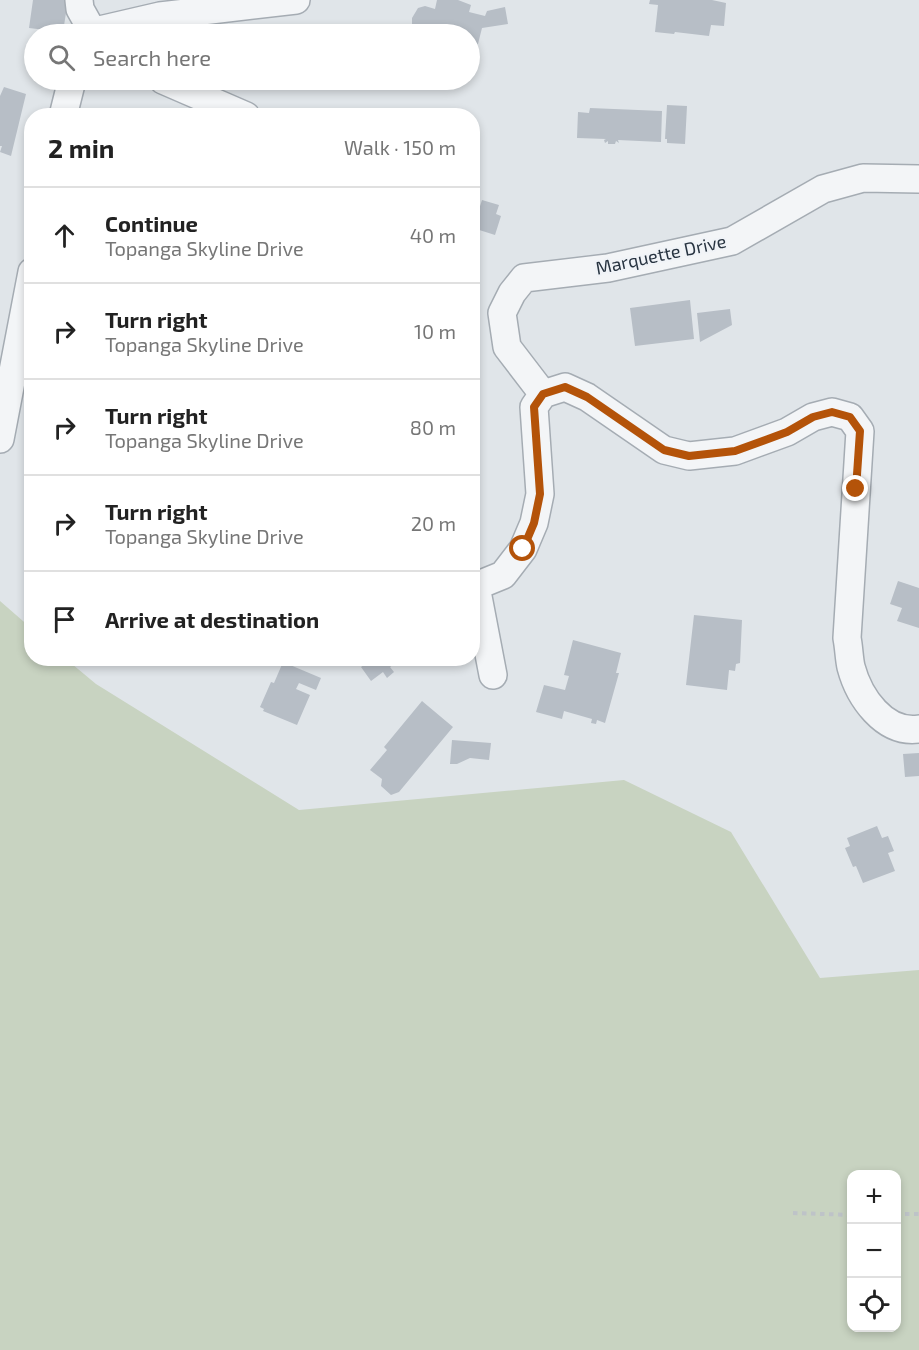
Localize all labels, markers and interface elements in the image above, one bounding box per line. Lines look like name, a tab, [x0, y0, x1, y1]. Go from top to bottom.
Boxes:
search box	[24, 24, 480, 90]
icon: search	[45, 41, 78, 74]
text: Search here	[93, 44, 211, 70]
text: 2 min	[48, 132, 114, 163]
text: Walk · 150 m	[344, 135, 456, 159]
text: Continue	[105, 210, 198, 236]
icon: ahead	[48, 219, 81, 252]
text: 40 m	[410, 223, 456, 247]
street label: Marquette Drive	[593, 229, 728, 279]
text: Topanga Skyline Drive	[105, 236, 304, 260]
text: Turn right	[105, 306, 207, 332]
icon: right	[48, 315, 81, 348]
text: 10 m	[414, 319, 456, 343]
text: Topanga Skyline Drive	[105, 332, 304, 356]
text: Turn right	[105, 402, 207, 428]
icon: right	[48, 411, 81, 444]
text: 80 m	[410, 415, 456, 439]
text: Topanga Skyline Drive	[105, 428, 304, 452]
route end	[842, 475, 868, 501]
text: Turn right	[105, 498, 207, 524]
icon: right	[48, 507, 81, 540]
text: 20 m	[411, 511, 456, 535]
text: Topanga Skyline Drive	[105, 524, 304, 548]
route start	[509, 535, 535, 561]
icon: arrive	[48, 603, 81, 636]
text: Arrive at destination	[105, 606, 319, 632]
map controls	[847, 1170, 901, 1332]
button: +	[847, 1170, 901, 1224]
button: −	[847, 1224, 901, 1278]
button: locate	[847, 1278, 901, 1332]

